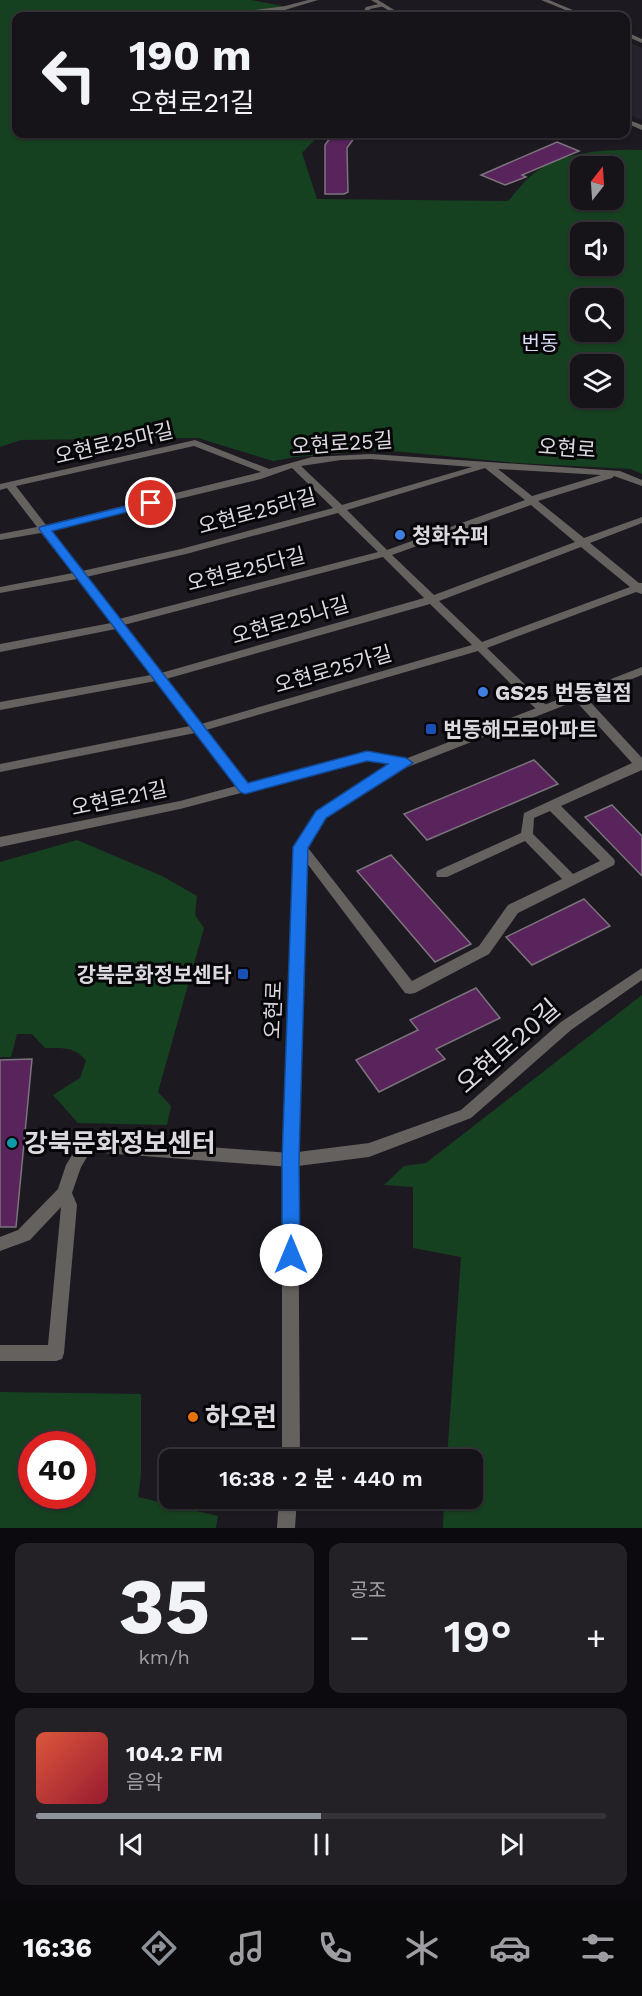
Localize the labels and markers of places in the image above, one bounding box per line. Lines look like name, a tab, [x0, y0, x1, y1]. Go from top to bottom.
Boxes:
pin	[125, 477, 176, 528]
place label: 청화슈퍼	[412, 523, 489, 548]
marker: 청화슈퍼	[393, 528, 407, 542]
place label: GS25 번동힐점	[495, 680, 632, 705]
marker: GS25 번동힐점	[476, 685, 490, 699]
place label: 번동해모로아파트	[443, 717, 598, 742]
marker: 번동해모로아파트	[424, 722, 438, 736]
place label: 강북문화정보센타	[76, 962, 232, 987]
marker: 강북문화정보센타	[236, 967, 250, 981]
place label: 강북문화정보센터	[24, 1128, 215, 1158]
marker: 강북문화정보센터	[5, 1136, 19, 1150]
place label: 하오런	[205, 1402, 277, 1432]
marker: 하오런	[186, 1410, 200, 1424]

